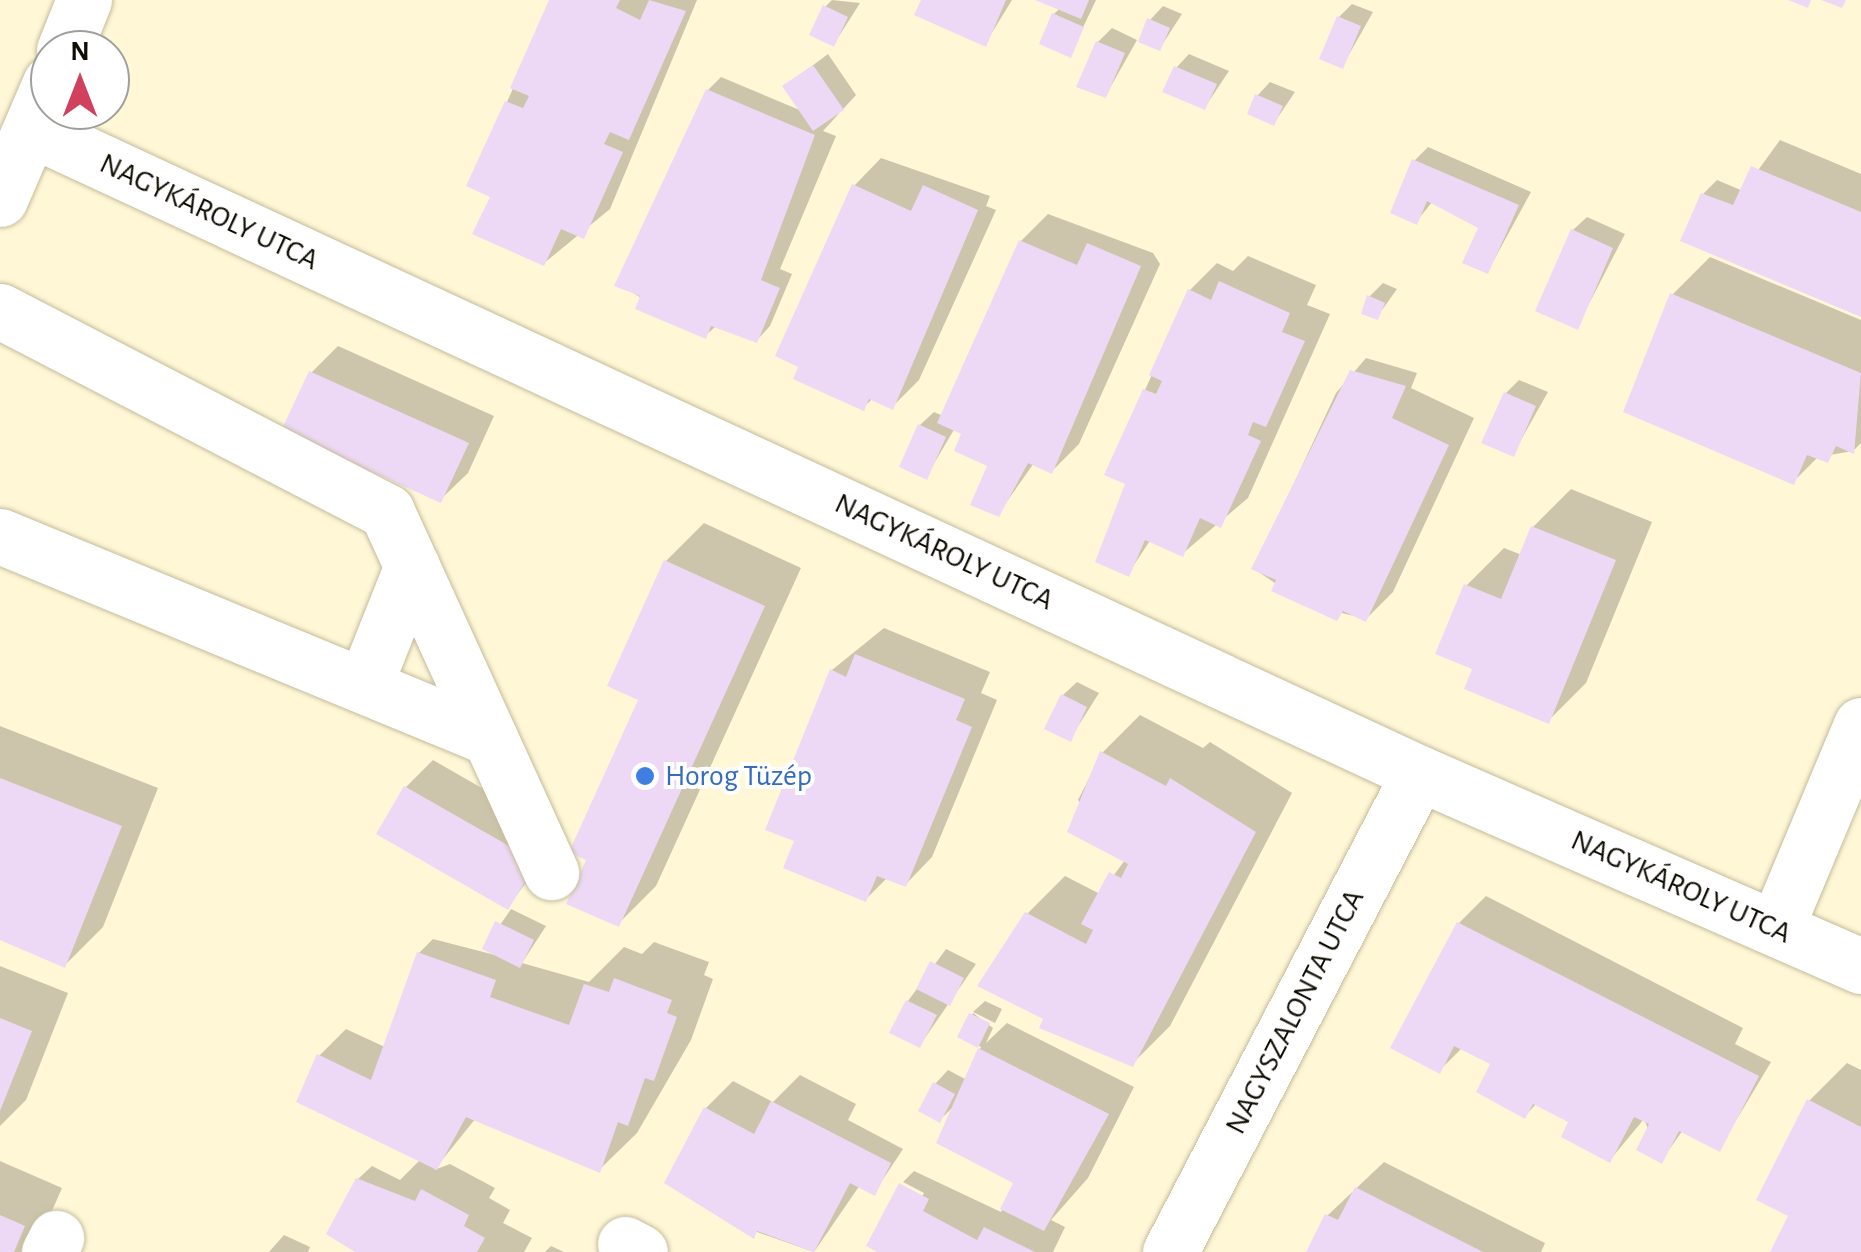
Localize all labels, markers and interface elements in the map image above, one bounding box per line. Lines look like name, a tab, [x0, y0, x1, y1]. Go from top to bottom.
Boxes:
north arrow	[30, 30, 130, 130]
text: N	[70, 38, 90, 66]
street label: NAGYKÁROLY UTCA	[94, 146, 324, 278]
street label: NAGYKÁROLY UTCA	[829, 486, 1059, 618]
place label: Horog Tüzép	[665, 758, 812, 794]
marker: Horog Tüzép	[634, 765, 656, 787]
street label: NAGYKÁROLY UTCA	[1565, 822, 1797, 952]
street label: NAGYSZALONTA UTCA	[1218, 884, 1372, 1140]

